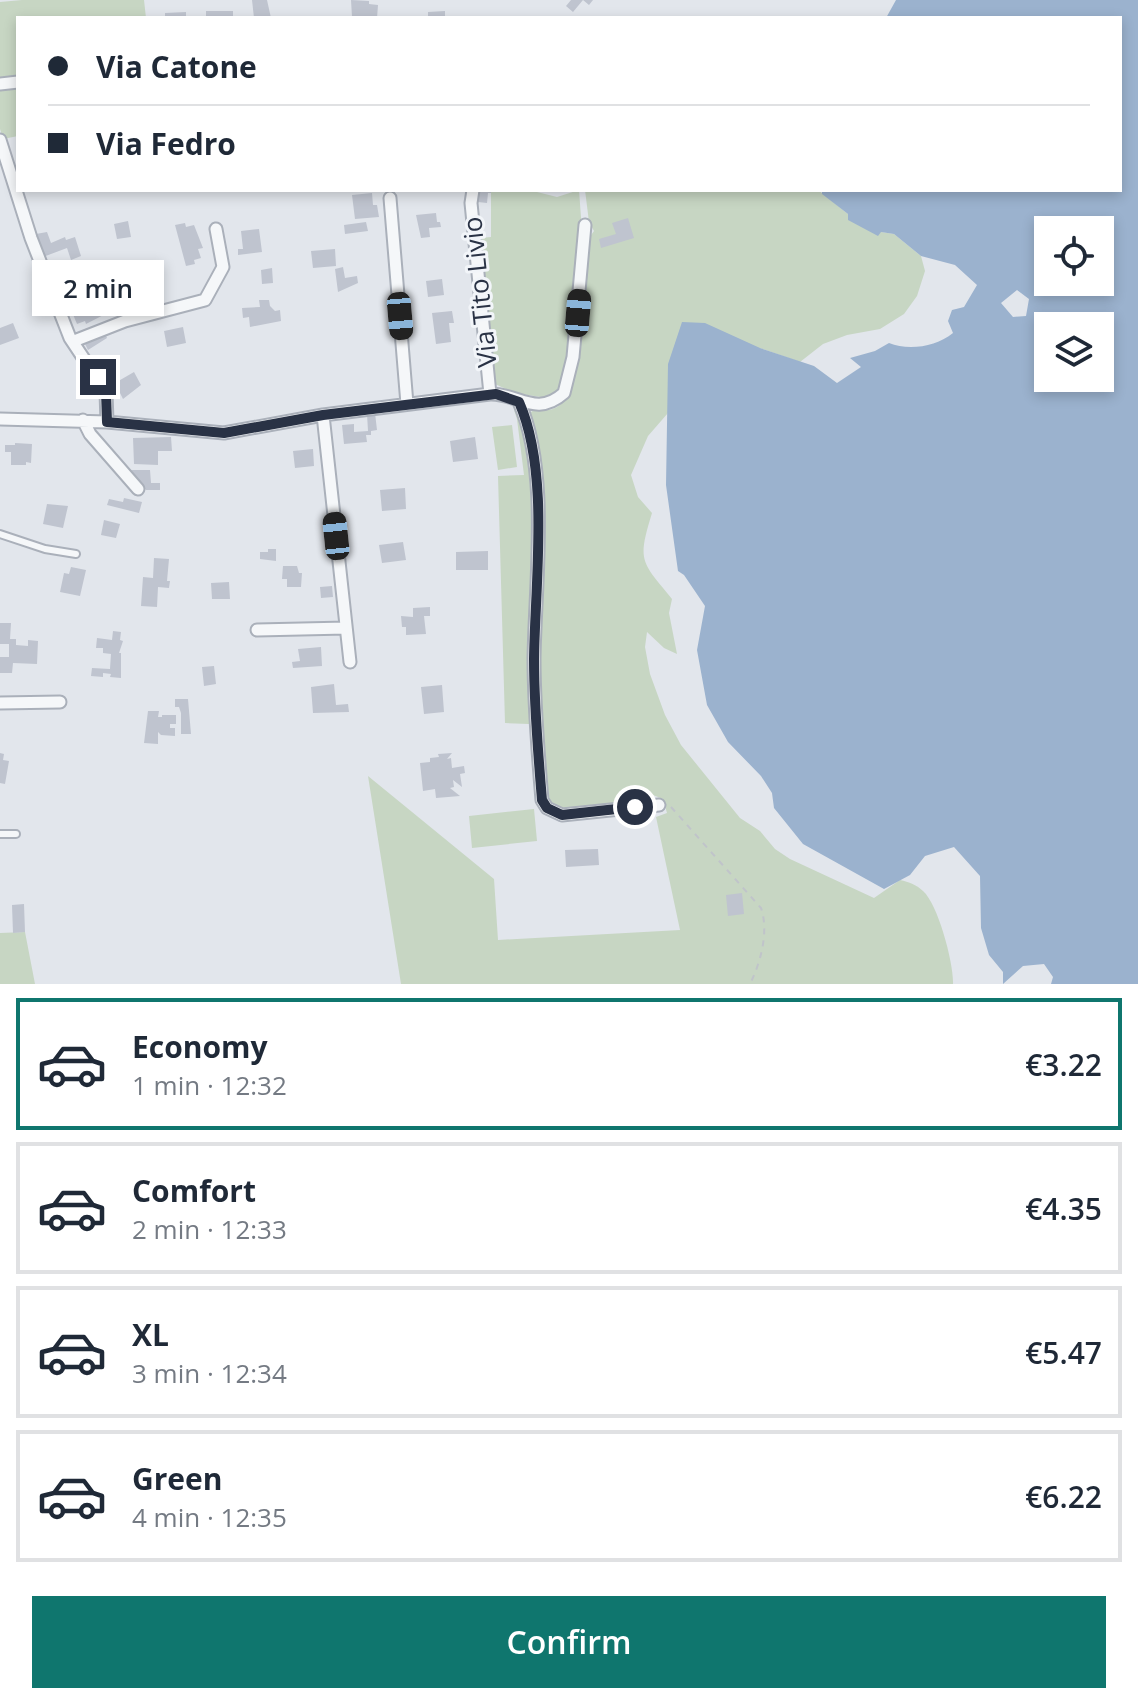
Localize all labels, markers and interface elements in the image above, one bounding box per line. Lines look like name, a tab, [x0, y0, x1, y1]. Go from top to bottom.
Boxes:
text: Via Catone	[96, 46, 257, 87]
text: Via Fedro	[96, 123, 236, 164]
street label: Via Tito Livio	[453, 215, 505, 369]
map controls	[1034, 216, 1114, 392]
button: locate	[1034, 216, 1114, 296]
callout: 2 min	[32, 261, 164, 317]
text: 2 min	[63, 270, 133, 306]
car	[564, 288, 592, 338]
car	[386, 291, 414, 341]
button: layers	[1034, 312, 1114, 392]
route end	[80, 359, 116, 395]
car	[322, 511, 350, 561]
route start	[617, 789, 653, 825]
text: Economy	[132, 1026, 268, 1067]
icon: car	[36, 1028, 108, 1100]
text: €3.22	[1025, 1044, 1102, 1085]
text: 1 min · 12:32	[132, 1067, 287, 1103]
text: Comfort	[132, 1170, 256, 1211]
icon: car	[36, 1172, 108, 1244]
text: €4.35	[1025, 1188, 1102, 1229]
text: 2 min · 12:33	[132, 1211, 287, 1247]
text: XL	[132, 1314, 169, 1355]
icon: car	[36, 1316, 108, 1388]
text: €5.47	[1025, 1332, 1102, 1373]
text: 3 min · 12:34	[132, 1355, 287, 1391]
text: Green	[132, 1458, 223, 1499]
icon: car	[36, 1460, 108, 1532]
text: €6.22	[1025, 1476, 1102, 1517]
text: 4 min · 12:35	[132, 1499, 287, 1535]
button: Confirm	[32, 1596, 1106, 1688]

